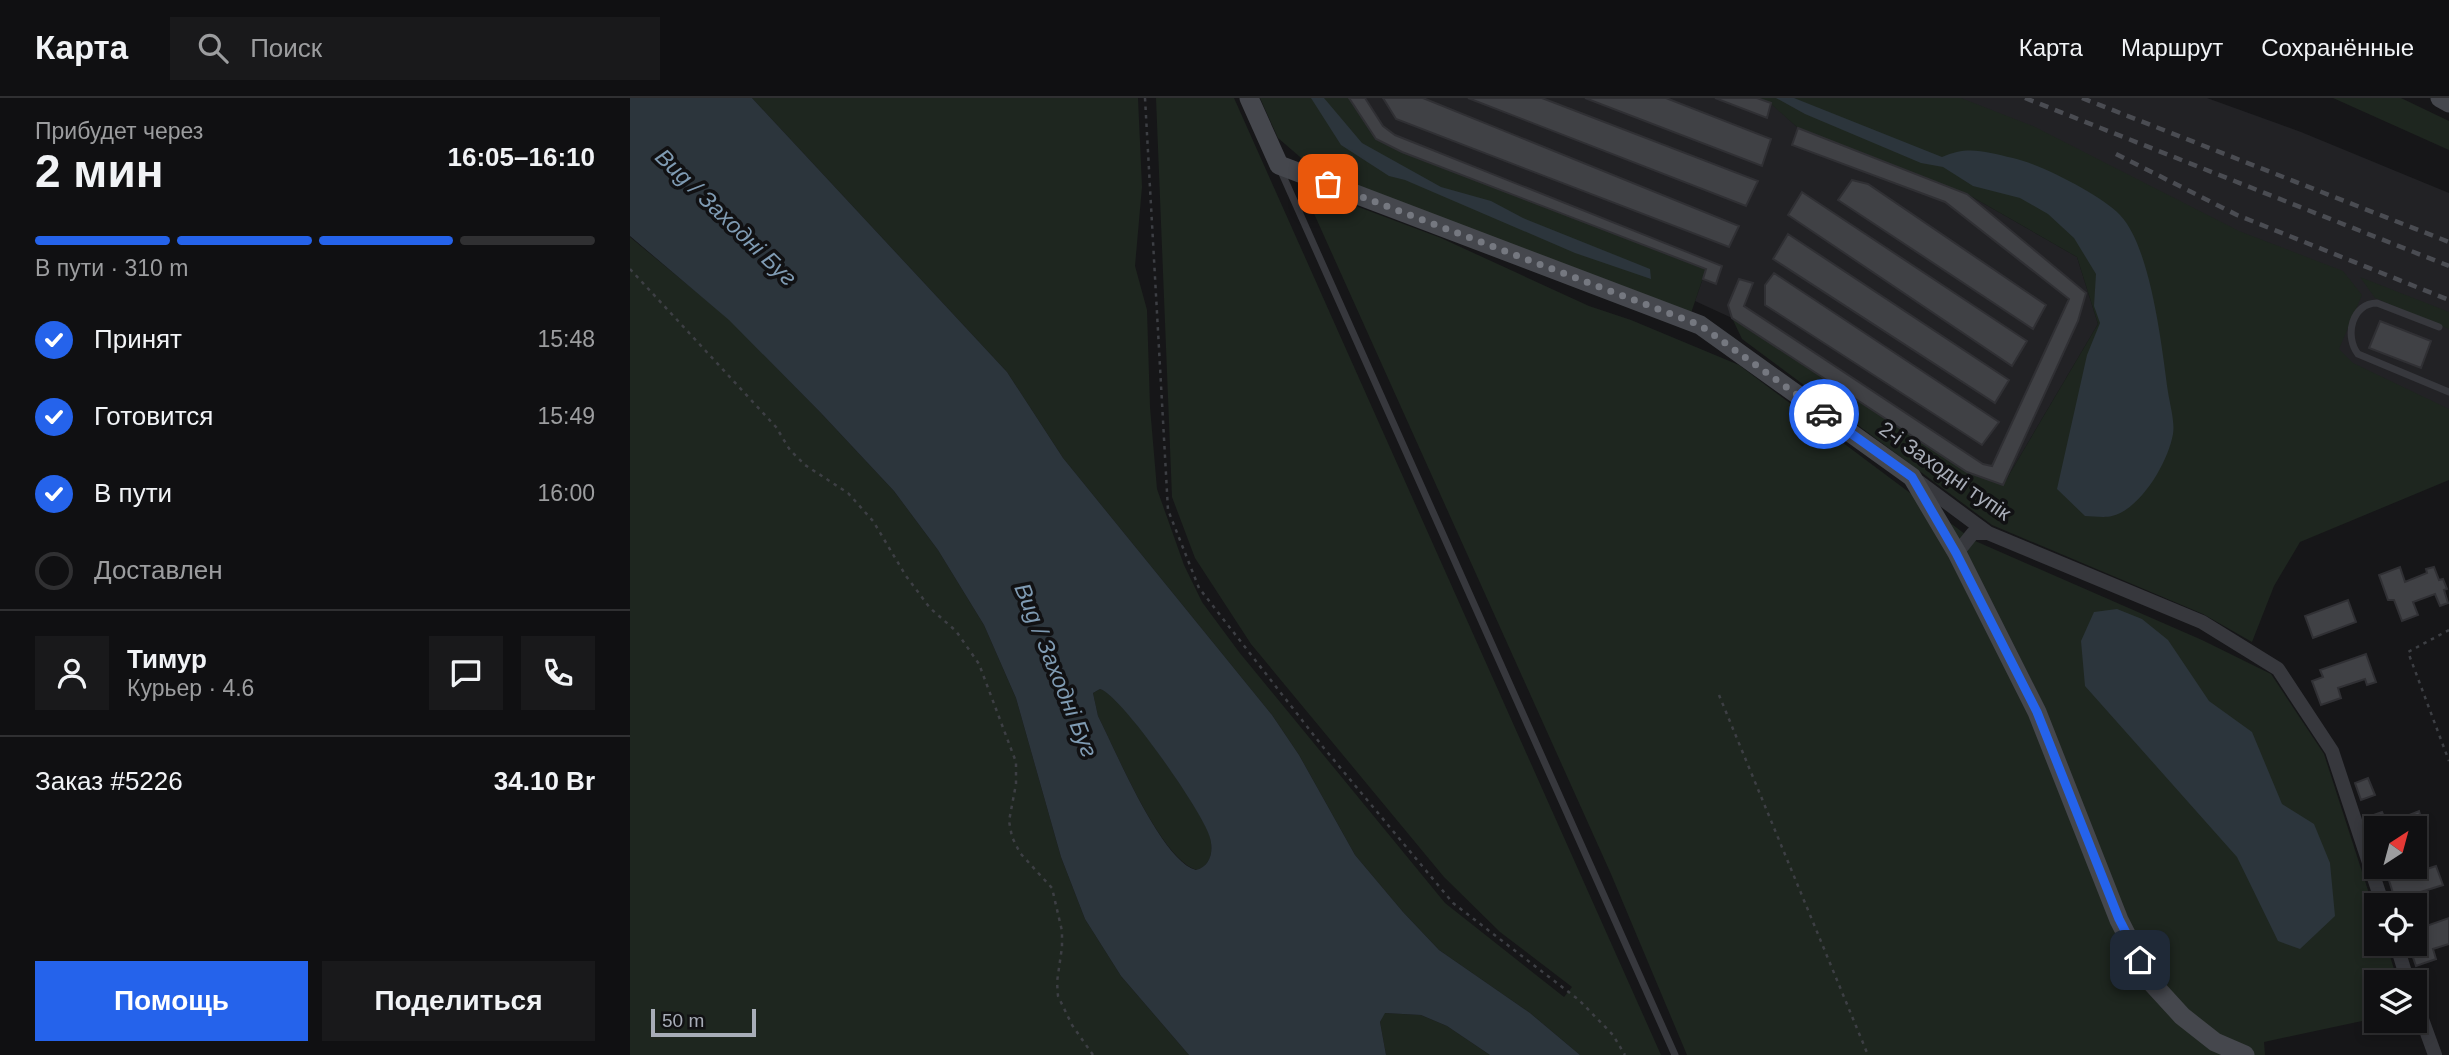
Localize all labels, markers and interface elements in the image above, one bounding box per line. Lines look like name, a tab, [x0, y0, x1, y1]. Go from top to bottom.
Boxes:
search box	[170, 17, 660, 80]
text: Карта	[35, 29, 128, 66]
icon: search	[194, 29, 232, 67]
text: Поиск	[250, 33, 322, 63]
text: Карта	[2019, 34, 2083, 61]
text: Маршрут	[2121, 34, 2223, 61]
text: Сохранённые	[2261, 34, 2414, 61]
text: Прибудет через	[35, 118, 203, 144]
text: 16:05–16:10	[448, 142, 595, 172]
water label: Bug / Заходні Буг	[650, 143, 802, 291]
text: 2 мин	[35, 145, 163, 197]
pin	[1298, 154, 1358, 214]
icon: bag	[1309, 165, 1347, 203]
text: В пути · 310 m	[35, 255, 188, 281]
icon: check	[35, 321, 73, 359]
text: Принят	[94, 324, 182, 354]
text: 15:48	[537, 326, 595, 352]
courier	[1789, 379, 1859, 449]
icon: car	[1805, 395, 1843, 433]
icon: check	[35, 398, 73, 436]
text: Готовится	[94, 401, 213, 431]
text: 15:49	[537, 403, 595, 429]
street label: 2-і Заходні тупік	[1875, 417, 2016, 525]
icon: check	[35, 475, 73, 513]
text: В пути	[94, 478, 172, 508]
text: 16:00	[537, 480, 595, 506]
text: Доставлен	[94, 555, 223, 585]
water label: Bug / Заходні Буг	[1009, 579, 1103, 761]
button: person	[35, 636, 109, 710]
button: chat	[429, 636, 503, 710]
button: phone	[521, 636, 595, 710]
text: Тимур	[127, 644, 207, 674]
text: Курьер · 4.6	[127, 675, 254, 701]
text: Заказ #5226	[35, 766, 183, 796]
text: 34.10 Br	[494, 766, 595, 796]
north arrow	[2364, 816, 2427, 878]
map controls	[2364, 816, 2427, 1033]
button: locate	[2364, 893, 2427, 956]
pin	[2110, 930, 2170, 990]
icon: home	[2121, 941, 2159, 979]
button: Помощь	[35, 961, 308, 1041]
button: Поделиться	[322, 961, 595, 1041]
button: layers	[2364, 970, 2427, 1033]
scale bar	[651, 1006, 756, 1038]
text: 50 m	[662, 1010, 704, 1031]

